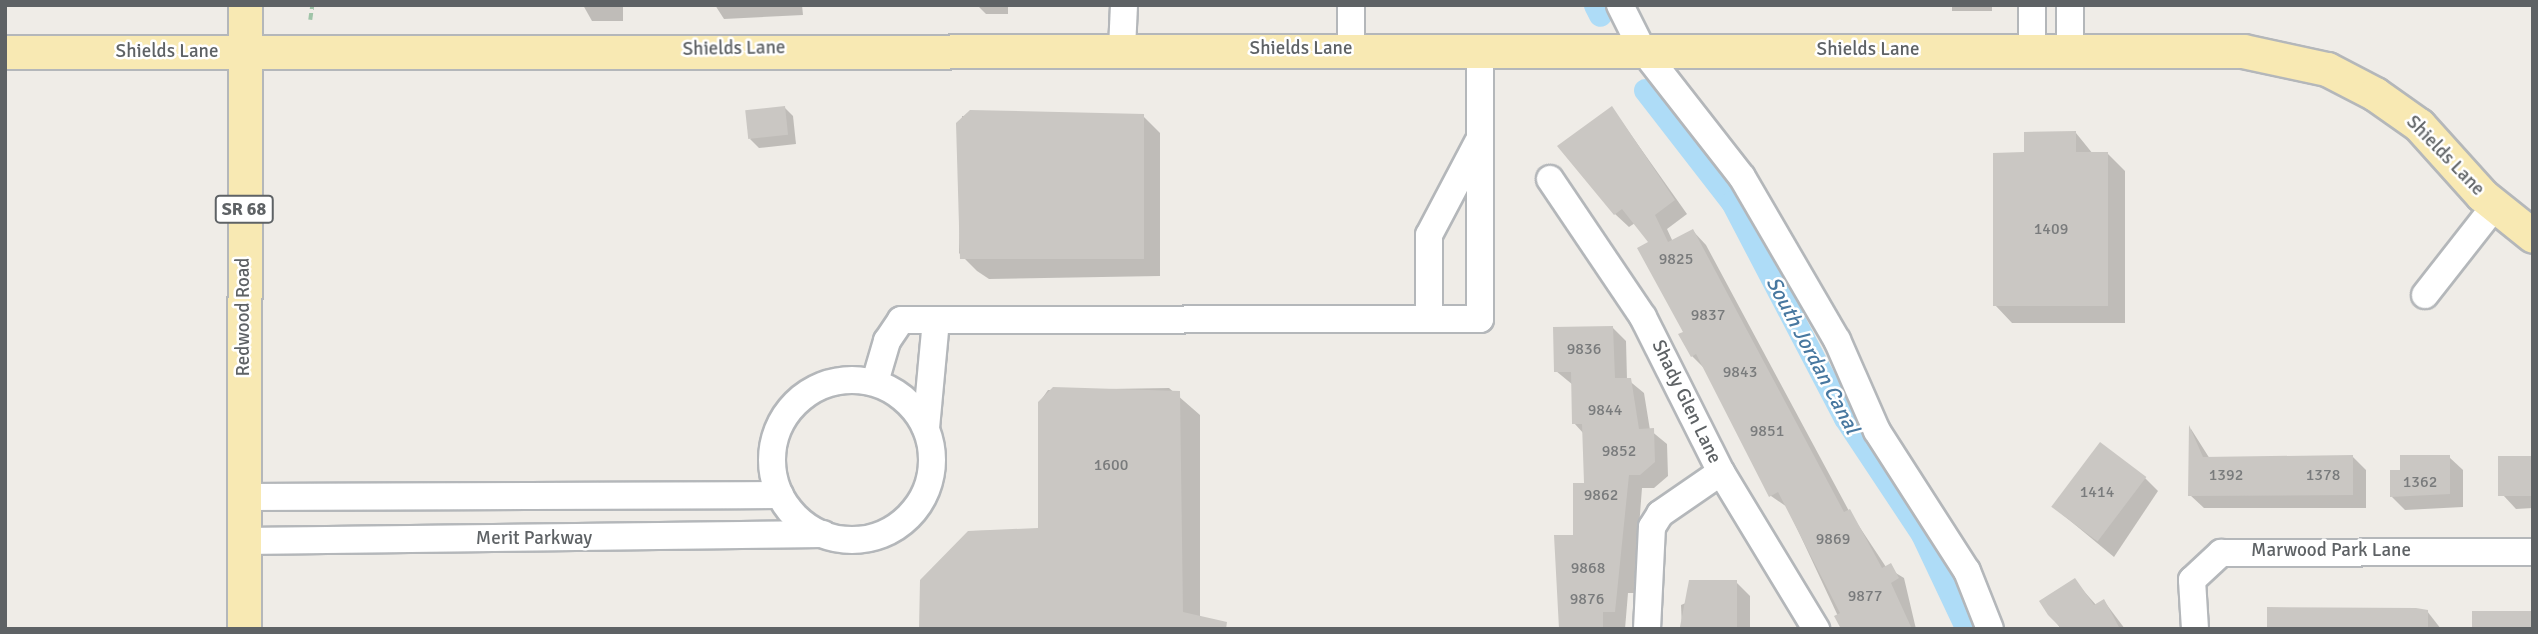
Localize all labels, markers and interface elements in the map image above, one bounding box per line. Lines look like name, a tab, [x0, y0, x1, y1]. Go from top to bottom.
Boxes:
street label: Shields Lane	[682, 37, 786, 61]
street label: Shields Lane	[1250, 38, 1352, 60]
street label: Shields Lane	[1817, 39, 1919, 61]
street label: Shields Lane	[116, 41, 218, 63]
street label: Shields Lane	[2401, 111, 2489, 201]
road number: SR 68	[214, 194, 274, 224]
house number: 1409	[2034, 219, 2068, 239]
house number: 9825	[1659, 249, 1693, 269]
street label: Redwood Road	[233, 258, 255, 376]
water label: South Jordan Canal	[1761, 272, 1865, 438]
house number: 9837	[1691, 305, 1725, 325]
street label: Shady Glen Lane	[1646, 337, 1726, 467]
house number: 9836	[1567, 339, 1601, 359]
house number: 9843	[1723, 362, 1757, 382]
house number: 9844	[1588, 400, 1622, 420]
house number: 9851	[1750, 421, 1784, 441]
house number: 9852	[1602, 441, 1636, 461]
house number: 1600	[1094, 455, 1128, 475]
house number: 1392	[2209, 465, 2243, 485]
house number: 1378	[2306, 465, 2340, 485]
house number: 1362	[2403, 472, 2437, 492]
house number: 1414	[2080, 482, 2114, 502]
house number: 9862	[1584, 485, 1618, 505]
street label: Merit Parkway	[476, 528, 592, 550]
house number: 9869	[1816, 529, 1850, 549]
street label: Marwood Park Lane	[2251, 540, 2411, 562]
house number: 9868	[1571, 558, 1605, 578]
house number: 9877	[1848, 586, 1882, 606]
house number: 9876	[1570, 589, 1604, 609]

